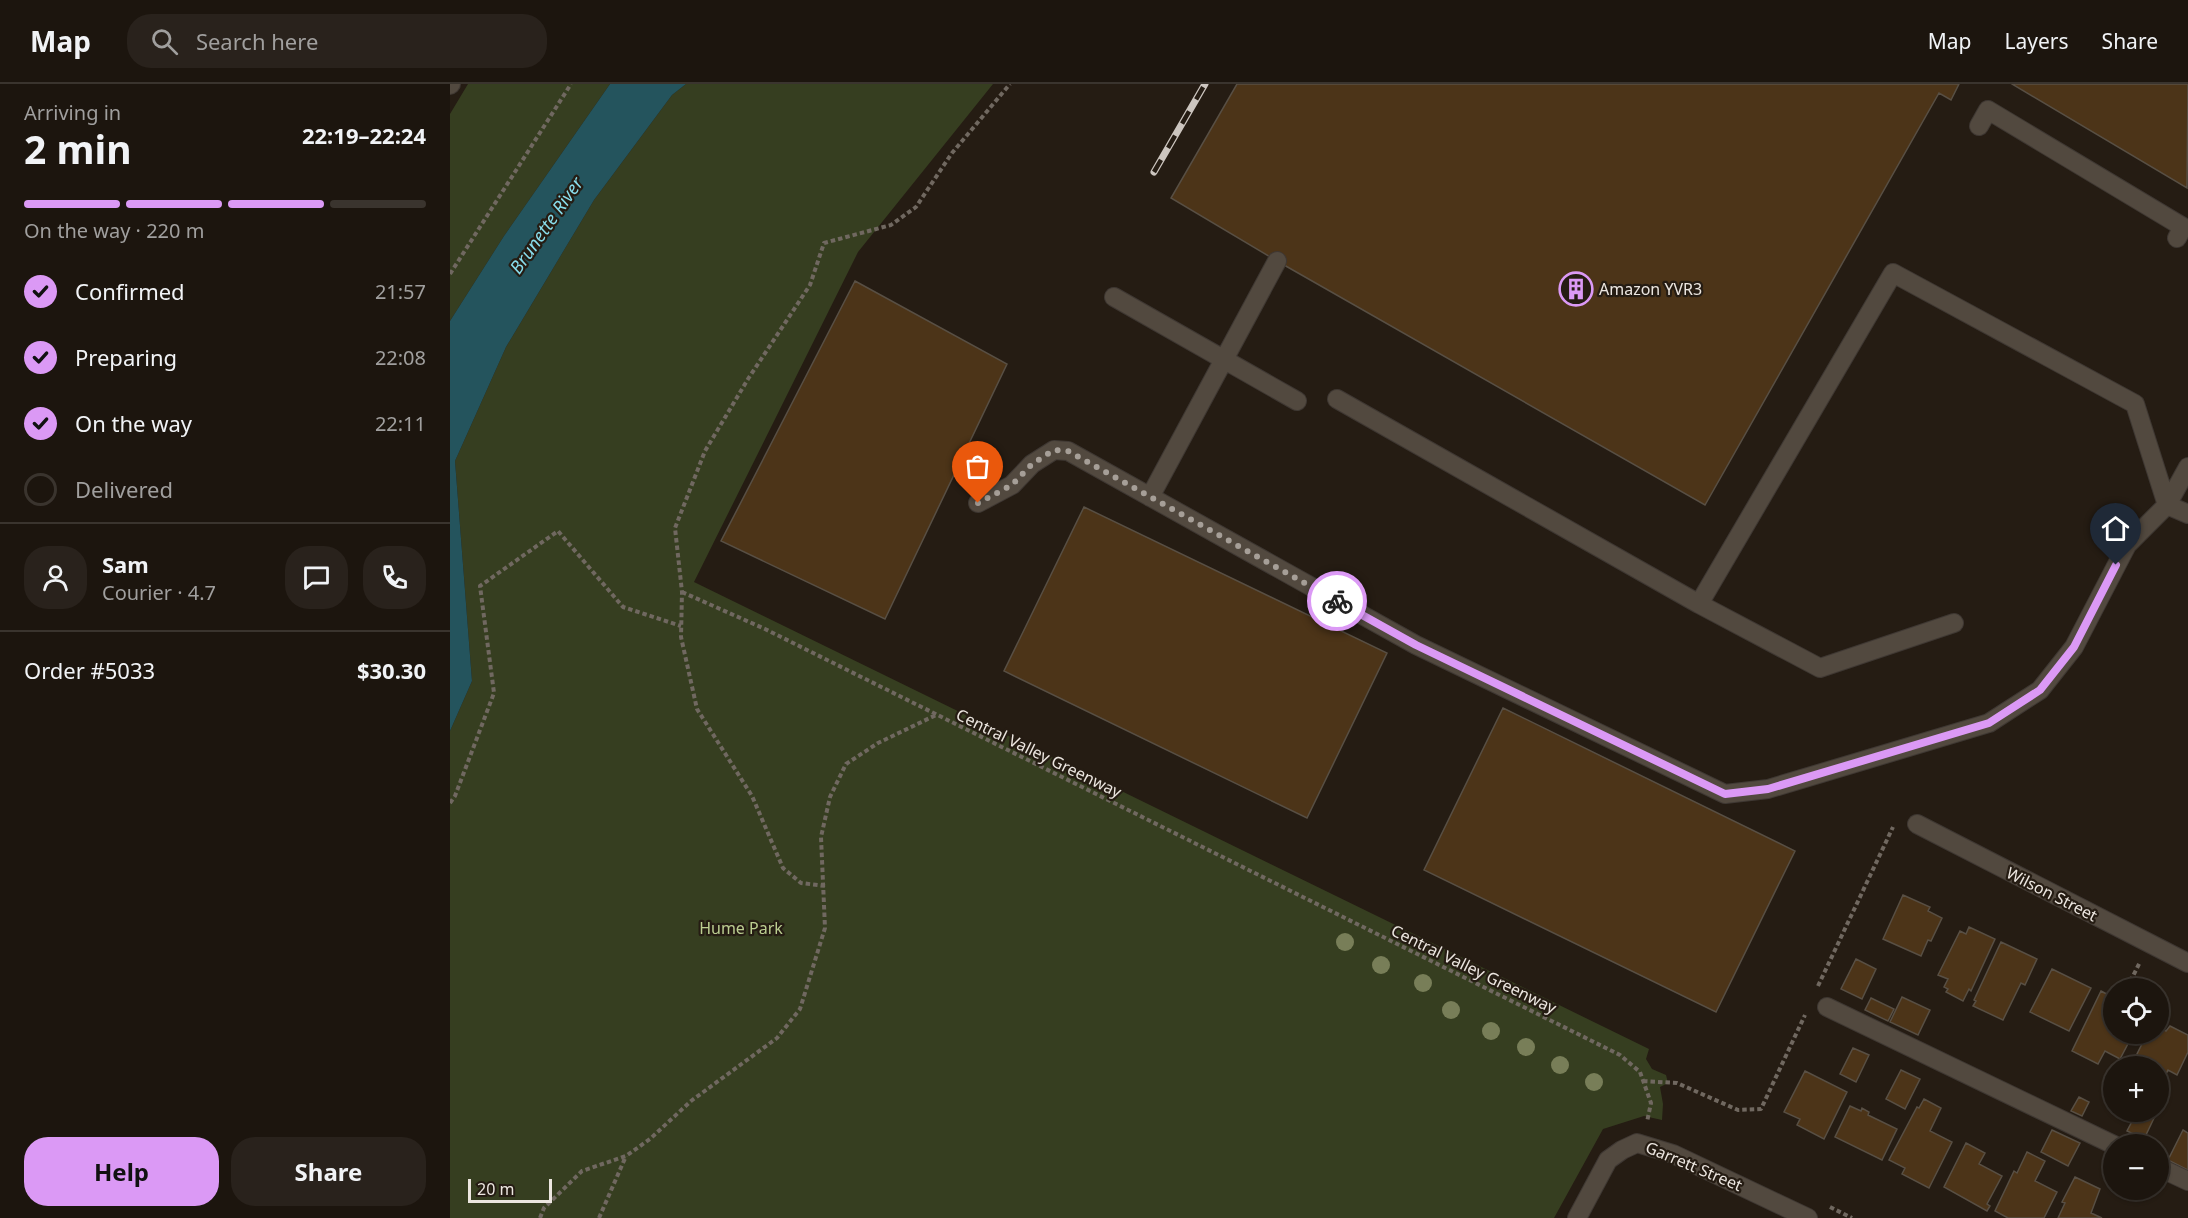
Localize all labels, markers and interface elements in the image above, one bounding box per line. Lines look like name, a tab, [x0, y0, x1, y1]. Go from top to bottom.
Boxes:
search box	[127, 14, 547, 68]
text: Map	[30, 22, 91, 60]
icon: search	[148, 25, 181, 58]
text: Search here	[196, 26, 318, 56]
text: Map	[1928, 27, 1972, 55]
text: Layers	[2005, 27, 2069, 55]
text: Share	[2102, 27, 2158, 55]
text: Arriving in	[24, 99, 121, 126]
text: 22:19–22:24	[302, 120, 426, 150]
text: 2 min	[24, 122, 131, 175]
water label: Brunette River	[504, 171, 589, 278]
text: On the way · 220 m	[24, 217, 204, 244]
building icon: Amazon YVR3	[1558, 271, 1594, 307]
icon: check	[24, 275, 57, 308]
text: Confirmed	[75, 276, 185, 306]
text: 21:57	[375, 278, 426, 305]
place label: Amazon YVR3	[1599, 278, 1702, 300]
icon: check	[24, 341, 57, 374]
text: Preparing	[75, 342, 177, 372]
text: 22:08	[375, 344, 426, 371]
icon: check	[24, 407, 57, 440]
text: On the way	[75, 408, 192, 438]
text: 22:11	[375, 410, 426, 437]
pin	[952, 441, 1003, 503]
icon: bag	[961, 450, 994, 483]
text: Delivered	[75, 474, 173, 504]
pin	[2090, 503, 2141, 565]
icon: home	[2099, 512, 2132, 545]
button: person	[24, 546, 87, 609]
button: chat	[285, 546, 348, 609]
button: phone	[363, 546, 426, 609]
text: Sam	[102, 549, 149, 579]
courier	[1307, 571, 1367, 631]
text: Courier · 4.7	[102, 579, 216, 606]
icon: bike	[1321, 585, 1354, 618]
text: Order #5033	[24, 655, 155, 685]
text: $30.30	[357, 655, 426, 685]
street label: Central Valley Greenway	[953, 703, 1126, 803]
street label: Wilson Street	[2003, 862, 2101, 926]
park label: Hume Park	[699, 917, 783, 939]
street label: Central Valley Greenway	[1388, 919, 1561, 1019]
map controls	[2103, 978, 2169, 1200]
button: locate	[2103, 978, 2169, 1044]
button: +	[2103, 1056, 2169, 1122]
button: −	[2103, 1134, 2169, 1200]
street label: Garrett Street	[1642, 1136, 1746, 1196]
button: Help	[24, 1137, 219, 1206]
button: Share	[231, 1137, 426, 1206]
scale bar	[468, 1176, 552, 1204]
text: 20 m	[477, 1178, 514, 1200]

